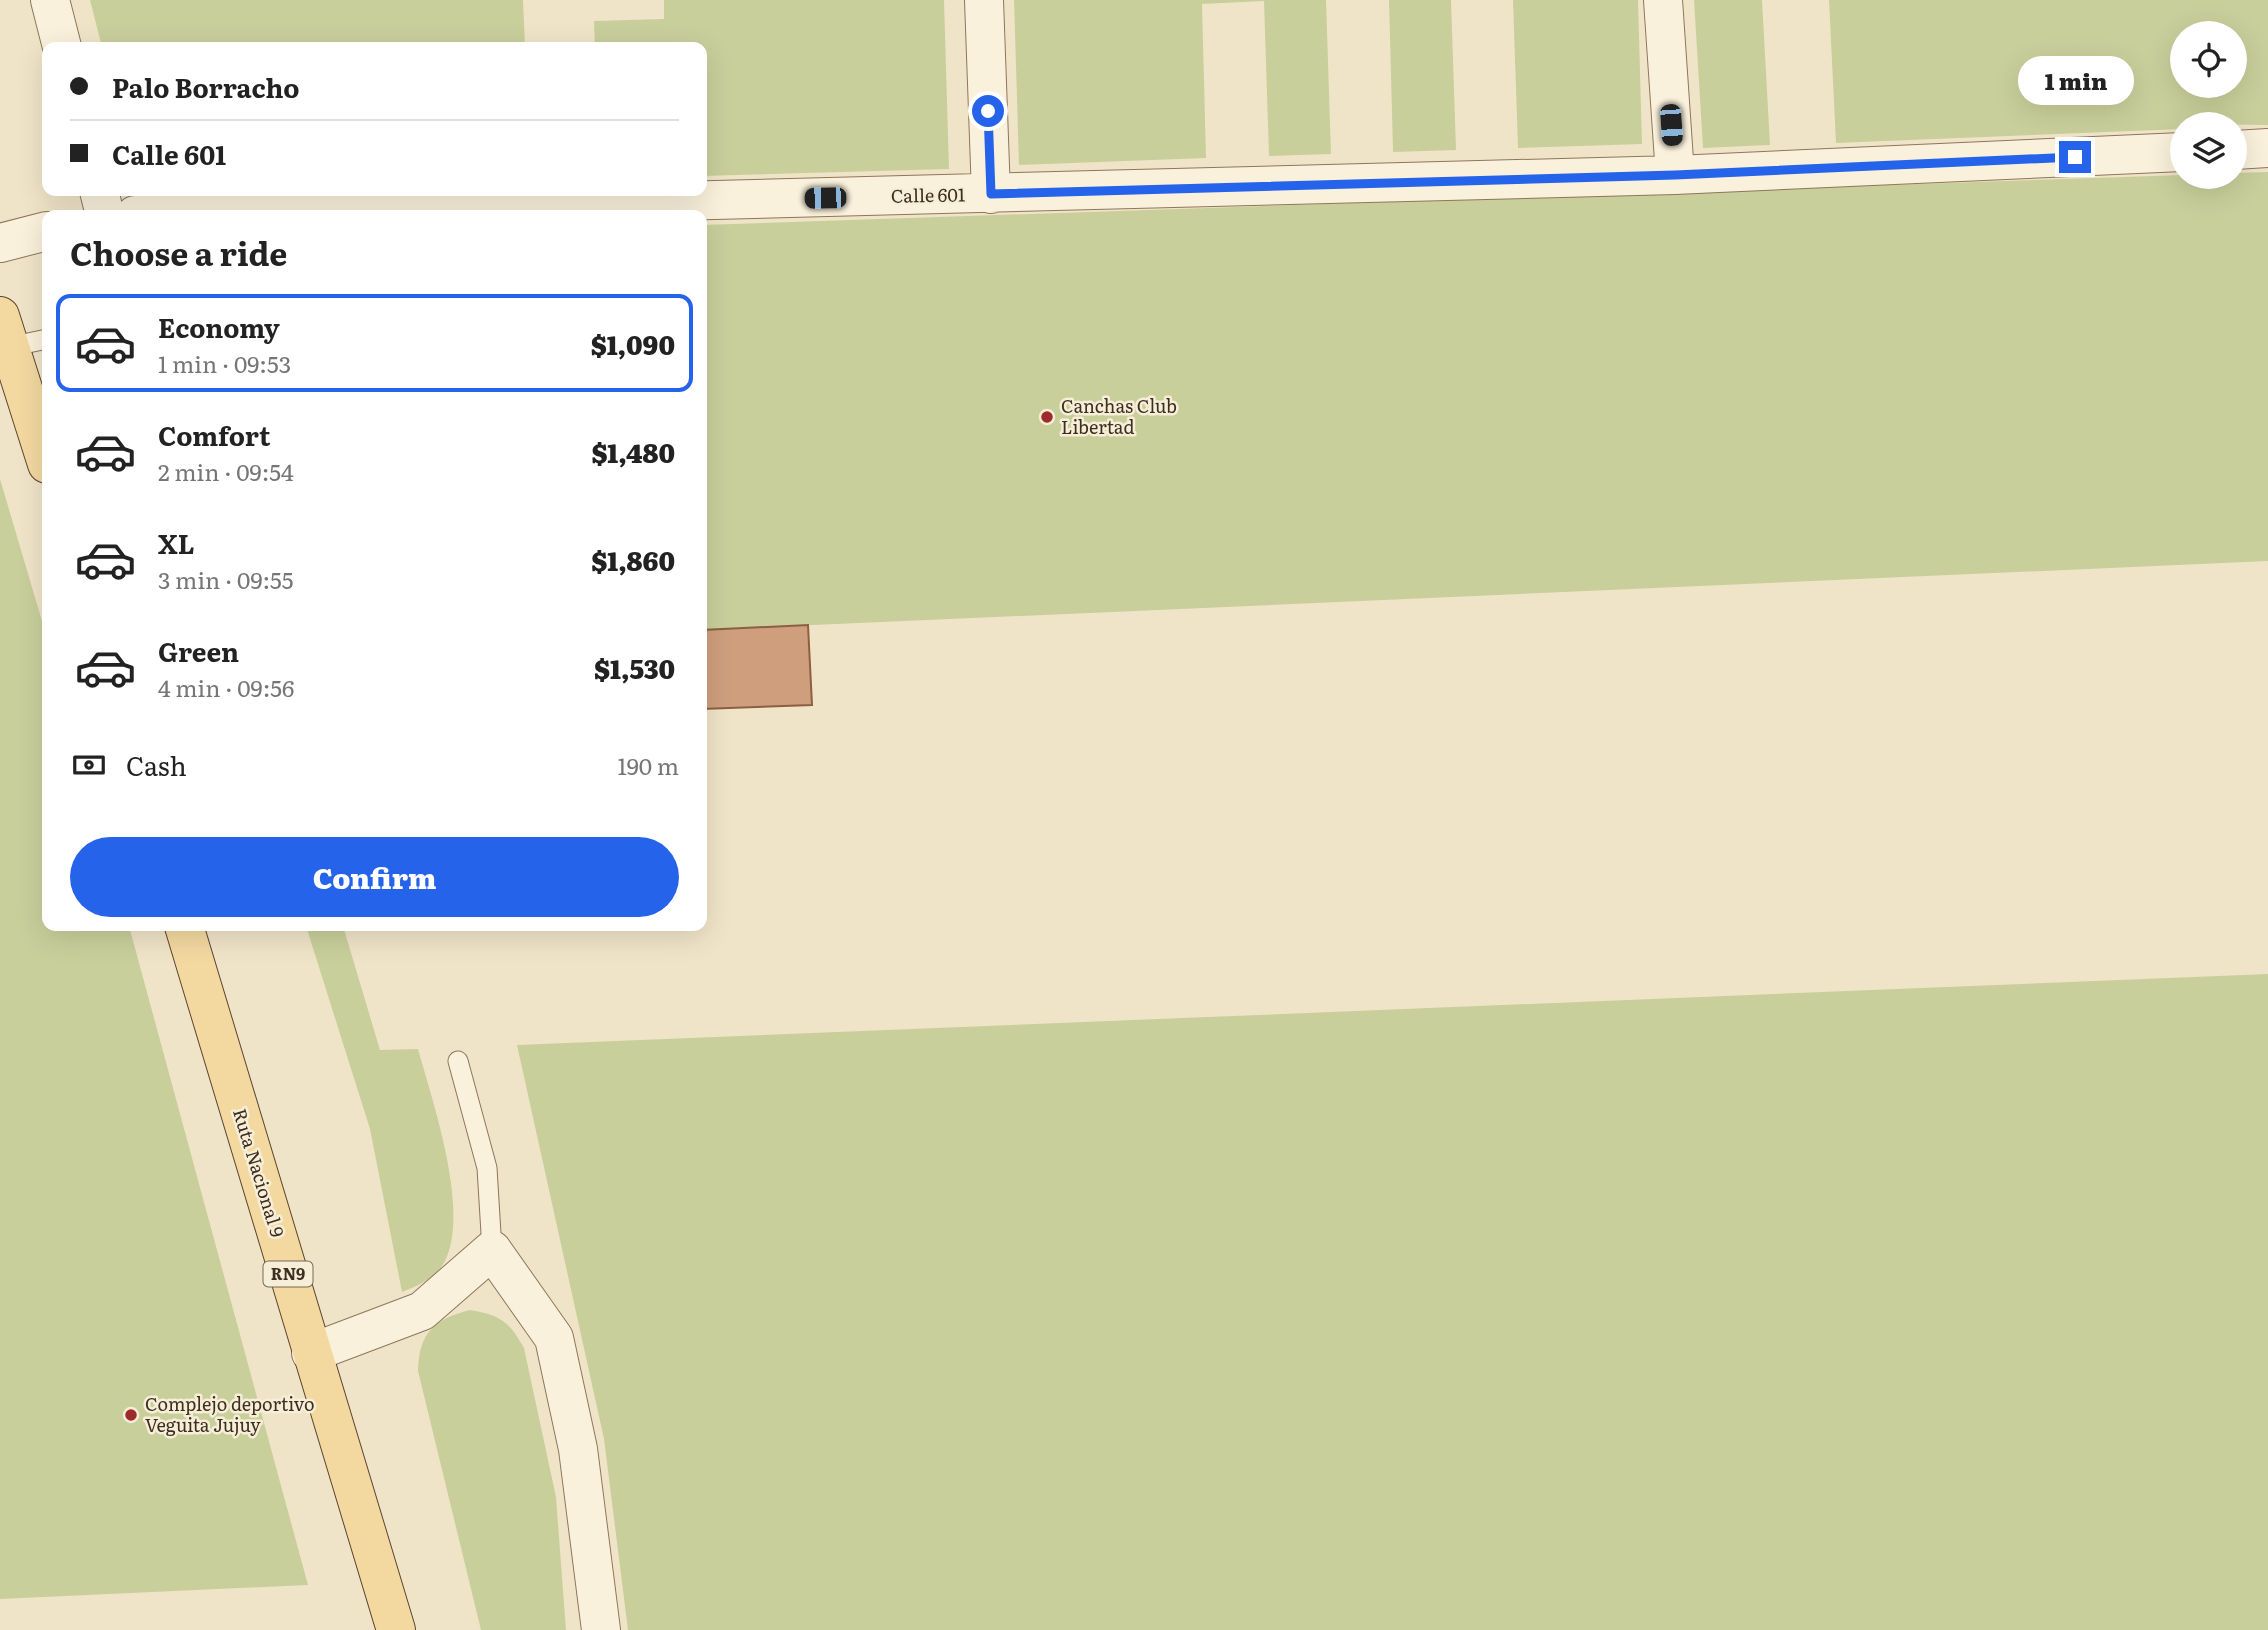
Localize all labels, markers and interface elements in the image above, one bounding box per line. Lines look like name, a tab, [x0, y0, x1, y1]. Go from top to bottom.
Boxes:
map controls	[2170, 21, 2247, 189]
button: locate	[2170, 21, 2247, 98]
callout: 1 min	[2017, 55, 2133, 104]
text: 1 min	[2045, 63, 2107, 97]
text: Palo Borracho	[112, 67, 300, 106]
route start	[972, 95, 1004, 127]
car	[1660, 103, 1683, 147]
button: layers	[2170, 112, 2247, 189]
text: Calle 601	[112, 134, 226, 173]
route end	[2059, 141, 2091, 173]
street label: Calle 601	[891, 180, 965, 209]
car	[804, 187, 847, 209]
text: Choose a ride	[70, 228, 287, 276]
text: Economy	[158, 307, 280, 346]
icon: car	[74, 312, 137, 375]
text: $1,090	[591, 324, 675, 363]
text: 1 min · 09:53	[158, 346, 291, 380]
place label: Canchas Club Libertad	[1061, 392, 1177, 440]
marker: Canchas Club Libertad	[1039, 409, 1055, 425]
text: Comfort	[158, 415, 270, 454]
icon: car	[74, 420, 137, 483]
text: $1,480	[591, 432, 675, 471]
text: 2 min · 09:54	[158, 454, 294, 488]
text: XL	[158, 523, 195, 562]
icon: car	[74, 528, 137, 591]
text: $1,860	[591, 540, 675, 579]
text: 3 min · 09:55	[158, 562, 293, 596]
text: Green	[158, 631, 239, 670]
icon: car	[74, 636, 137, 699]
text: $1,530	[594, 648, 675, 687]
text: 4 min · 09:56	[158, 670, 294, 704]
text: Cash	[126, 745, 187, 784]
icon: cash	[70, 746, 108, 784]
text: 190 m	[617, 748, 679, 782]
button: Confirm	[70, 837, 679, 917]
street label: Ruta Nacional 9	[227, 1105, 292, 1240]
road number: RN9	[264, 1262, 312, 1286]
place label: Complejo deportivo Veguita Jujuy	[145, 1390, 314, 1438]
marker: Complejo deportivo Veguita Jujuy	[123, 1407, 139, 1423]

